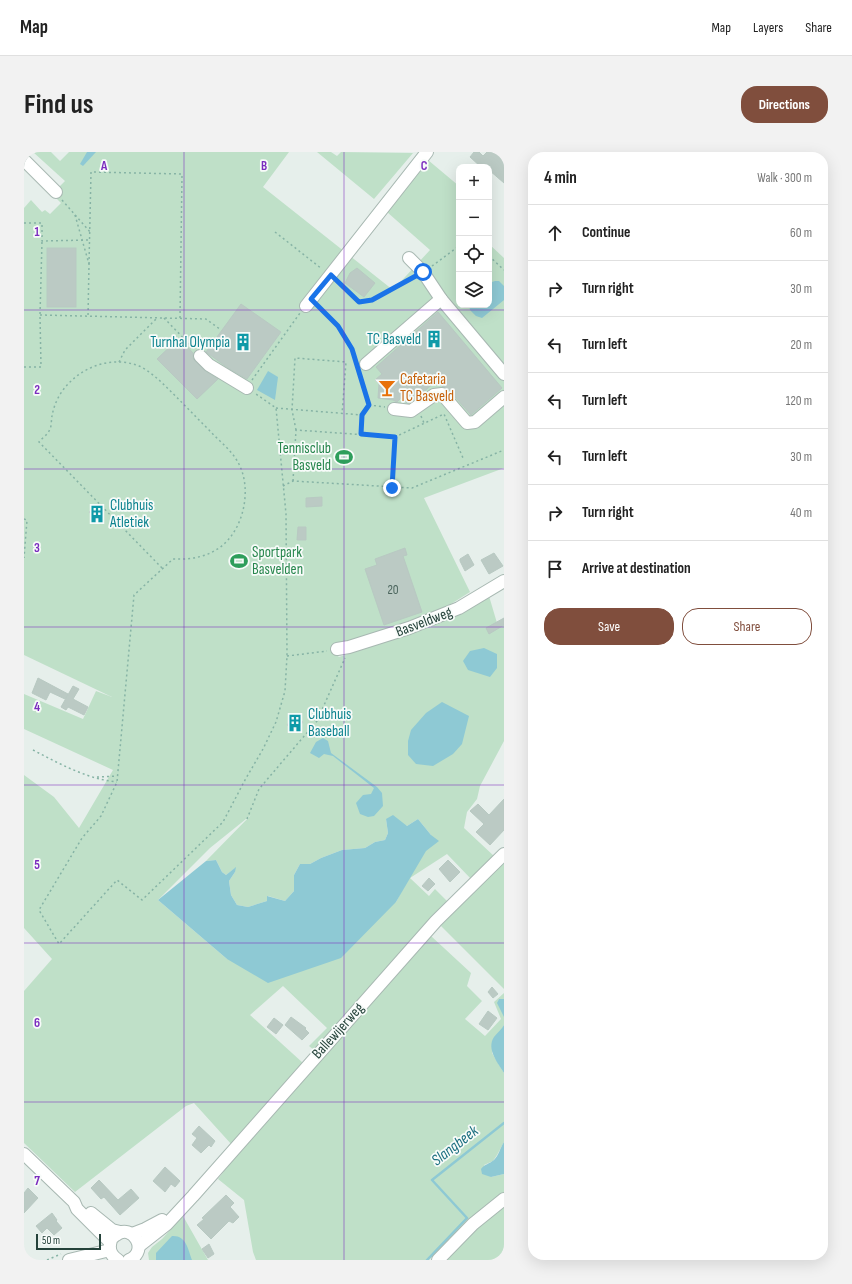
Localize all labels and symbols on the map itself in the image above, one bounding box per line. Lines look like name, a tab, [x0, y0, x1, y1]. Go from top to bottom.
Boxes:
text: A	[100, 158, 108, 174]
text: B	[261, 158, 267, 174]
text: C	[421, 158, 428, 174]
text: 1	[34, 224, 40, 240]
route start	[414, 263, 432, 281]
building icon: TC Basveld	[424, 329, 444, 349]
place label: TC Basveld	[367, 330, 421, 349]
building icon: Turnhal Olympia	[233, 332, 253, 352]
place label: Turnhal Olympia	[150, 333, 230, 352]
place label: Cafetaria TC Basveld	[400, 370, 454, 406]
bar icon: Cafetaria TC Basveld	[377, 378, 397, 398]
text: 2	[34, 382, 40, 398]
place label: Tennisclub Basveld	[278, 439, 331, 475]
sports icon: Tennisclub Basveld	[334, 447, 354, 467]
route end	[383, 479, 401, 497]
place label: Clubhuis Atletiek	[109, 496, 153, 532]
building icon: Clubhuis Atletiek	[87, 504, 107, 524]
text: 3	[34, 540, 40, 556]
place label: Sportpark Basvelden	[252, 543, 303, 579]
sports icon: Sportpark Basvelden	[229, 551, 249, 571]
house number: 20	[387, 582, 399, 598]
street label: Basveldweg	[393, 603, 455, 641]
text: 4	[34, 699, 40, 715]
place label: Clubhuis Baseball	[308, 705, 351, 741]
building icon: Clubhuis Baseball	[285, 713, 305, 733]
text: 5	[34, 857, 40, 873]
street label: Ballewijerweg	[308, 999, 368, 1063]
text: 6	[34, 1015, 40, 1031]
water label: Slangbeek	[428, 1121, 483, 1170]
text: 7	[34, 1173, 40, 1189]
scale bar	[36, 1232, 101, 1251]

